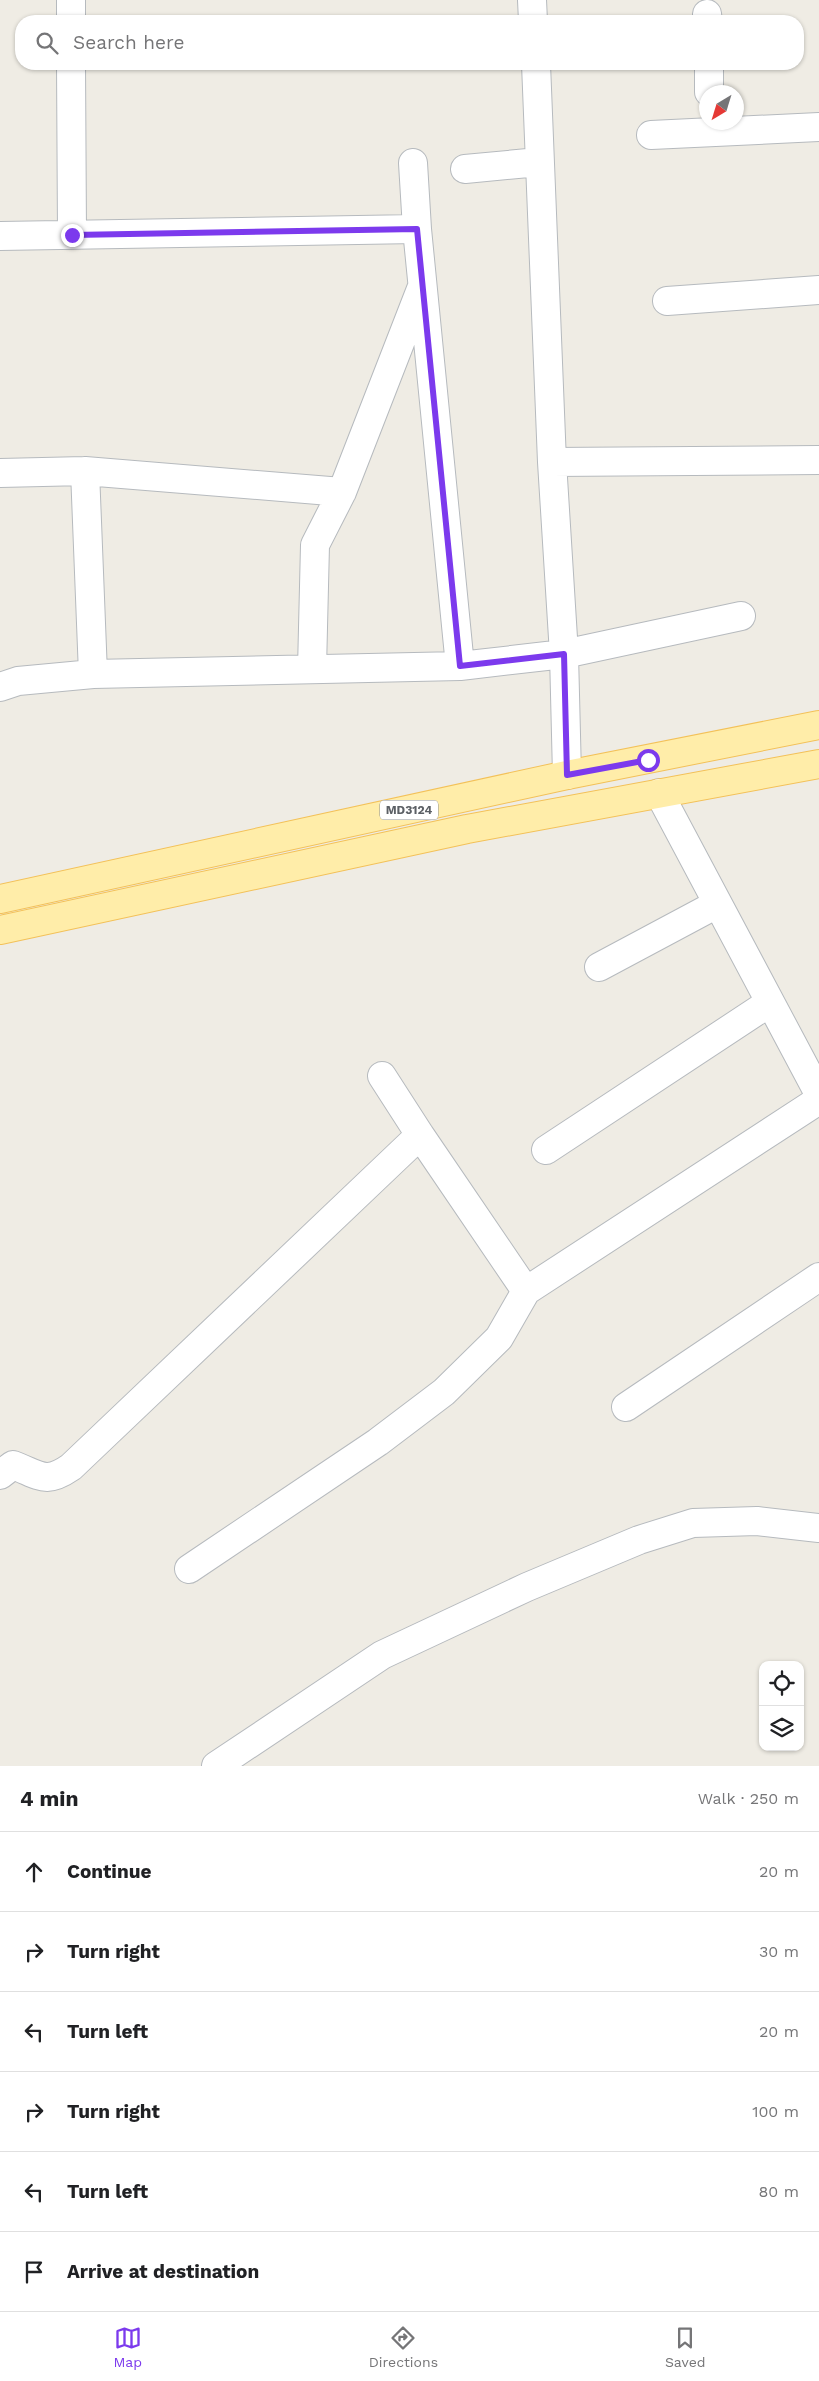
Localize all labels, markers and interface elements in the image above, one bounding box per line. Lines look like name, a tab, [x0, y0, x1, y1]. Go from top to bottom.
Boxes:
search box	[15, 15, 804, 70]
icon: search	[33, 29, 61, 57]
text: Search here	[73, 31, 184, 54]
north arrow	[699, 85, 744, 130]
route end	[61, 224, 84, 247]
route start	[637, 749, 660, 772]
road number: MD3124	[380, 800, 438, 820]
map controls	[759, 1661, 804, 1751]
button: locate	[759, 1661, 804, 1706]
button: layers	[759, 1706, 804, 1751]
text: 4 min	[20, 1786, 78, 1811]
text: Walk · 250 m	[698, 1789, 799, 1808]
icon: ahead	[20, 1858, 48, 1886]
text: Continue	[67, 1860, 151, 1883]
text: 20 m	[759, 1862, 799, 1881]
icon: right	[20, 1938, 48, 1966]
text: Turn right	[67, 1940, 160, 1963]
text: 30 m	[759, 1942, 799, 1961]
icon: left	[20, 2018, 48, 2046]
text: Turn left	[67, 2020, 148, 2043]
text: 20 m	[759, 2022, 799, 2041]
icon: right	[20, 2098, 48, 2126]
text: Turn right	[67, 2100, 160, 2123]
text: 100 m	[752, 2102, 799, 2121]
icon: left	[20, 2178, 48, 2206]
text: Turn left	[67, 2180, 148, 2203]
text: 80 m	[758, 2182, 799, 2201]
icon: arrive	[20, 2258, 48, 2286]
text: Arrive at destination	[67, 2260, 259, 2283]
tab: Map	[113, 2324, 142, 2370]
tab: Directions	[369, 2324, 438, 2370]
tab: Saved	[665, 2324, 706, 2370]

